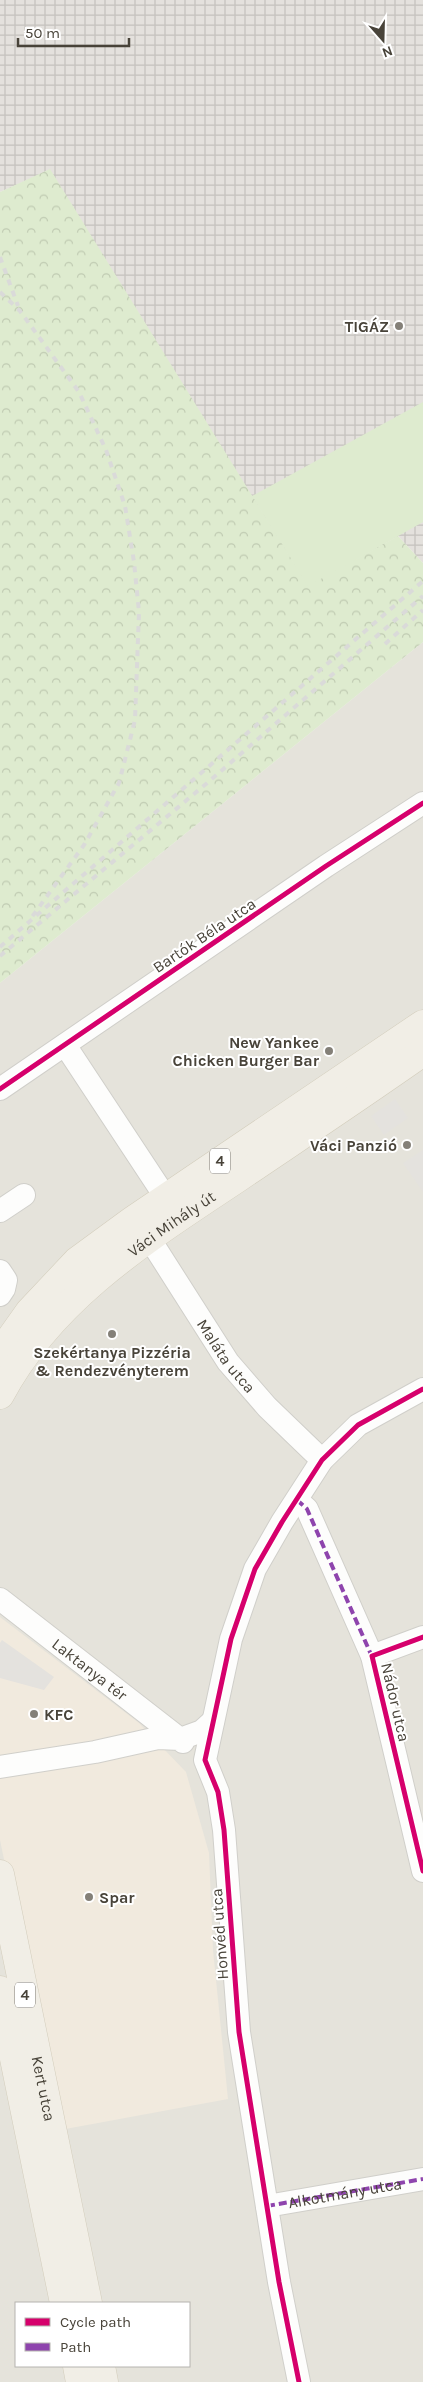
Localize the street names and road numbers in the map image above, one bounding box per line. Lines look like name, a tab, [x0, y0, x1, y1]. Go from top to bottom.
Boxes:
street label: Bartók Béla utca	[149, 894, 259, 977]
road number: 4	[210, 1148, 230, 1174]
street label: Váci Mihály út	[124, 1187, 219, 1261]
street label: Maláta utca	[193, 1315, 259, 1397]
street label: Laktanya tér	[48, 1634, 131, 1705]
street label: Nádor utca	[377, 1661, 414, 1743]
street label: Honvéd utca	[207, 1888, 232, 1980]
road number: 4	[15, 1982, 35, 2008]
street label: Kert utca	[28, 2054, 59, 2123]
street label: Alkotmány utca	[287, 2174, 403, 2212]

